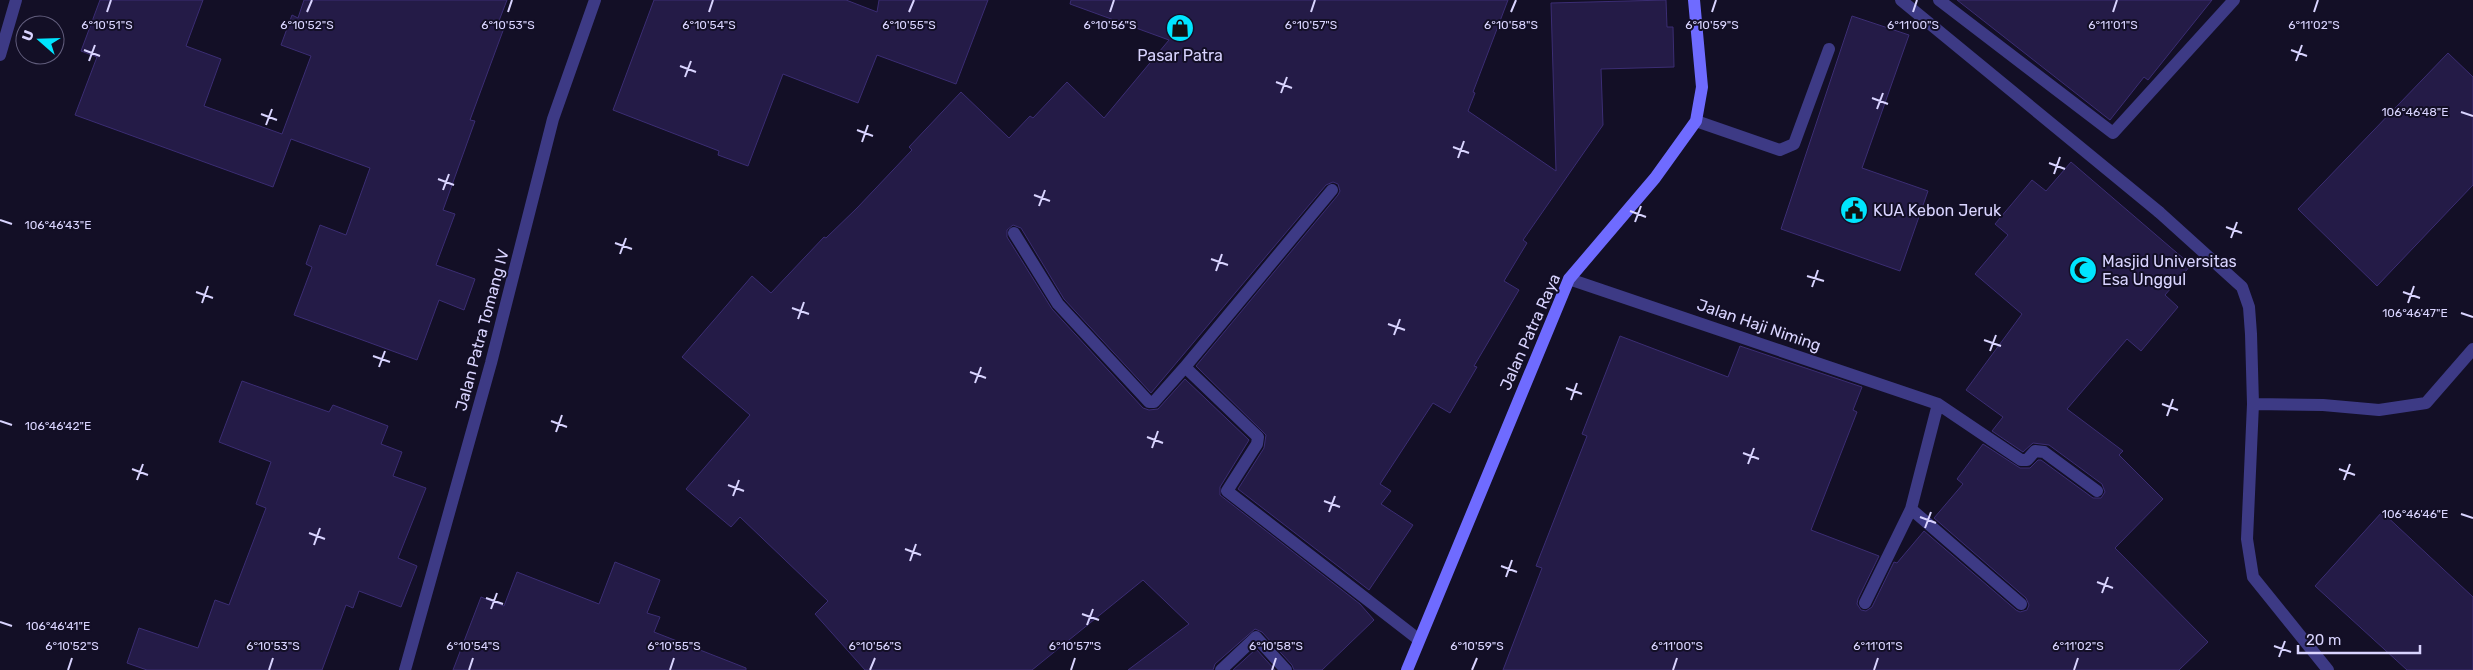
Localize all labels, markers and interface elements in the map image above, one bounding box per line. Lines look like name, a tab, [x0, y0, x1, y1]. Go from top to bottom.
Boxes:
shop icon: Pasar Patra	[1165, 13, 1195, 43]
north arrow	[15, 15, 65, 65]
text: 6°10'51"S	[81, 18, 133, 32]
text: 6°10'52"S	[280, 18, 334, 32]
text: 6°10'53"S	[481, 18, 535, 32]
text: 6°10'54"S	[682, 18, 736, 32]
text: 6°10'55"S	[882, 18, 936, 32]
text: 6°10'56"S	[1083, 18, 1137, 32]
text: 6°10'57"S	[1285, 18, 1337, 32]
text: 6°10'58"S	[1484, 18, 1538, 32]
text: 6°10'59"S	[1685, 18, 1739, 32]
text: 6°11'00"S	[1887, 18, 1939, 32]
text: 6°11'01"S	[2088, 18, 2138, 32]
text: 6°11'02"S	[2288, 18, 2340, 32]
text: U	[19, 28, 38, 43]
place label: Pasar Patra	[1137, 46, 1223, 65]
text: 106°46'48"E	[2381, 105, 2449, 119]
public building icon: KUA Kebon Jeruk	[1839, 195, 1869, 225]
place label: KUA Kebon Jeruk	[1873, 201, 2002, 220]
text: 106°46'43"E	[25, 218, 91, 232]
street label: Jalan Patra Tomang IV	[451, 247, 513, 413]
place label: Masjid Universitas Esa Unggul	[2102, 252, 2237, 289]
mosque icon: Masjid Universitas Esa Unggul	[2068, 255, 2098, 285]
street label: Jalan Patra Raya	[1496, 271, 1564, 393]
street label: Jalan Haji Niming	[1695, 295, 1823, 355]
text: 106°46'47"E	[2382, 306, 2448, 320]
text: 106°46'42"E	[25, 419, 91, 433]
text: 106°46'46"E	[2382, 507, 2448, 521]
text: 106°46'41"E	[26, 619, 90, 633]
scale bar	[2298, 622, 2420, 654]
text: 20 m	[2306, 631, 2341, 649]
text: 6°10'52"S	[45, 639, 99, 653]
text: 6°10'53"S	[246, 639, 300, 653]
text: 6°10'54"S	[446, 639, 500, 653]
text: 6°10'55"S	[647, 639, 701, 653]
text: 6°10'56"S	[848, 639, 902, 653]
text: 6°10'57"S	[1049, 639, 1101, 653]
text: 6°10'58"S	[1249, 639, 1303, 653]
text: 6°10'59"S	[1450, 639, 1504, 653]
text: 6°11'00"S	[1651, 639, 1703, 653]
text: 6°11'01"S	[1853, 639, 1903, 653]
text: 6°11'02"S	[2052, 639, 2104, 653]

